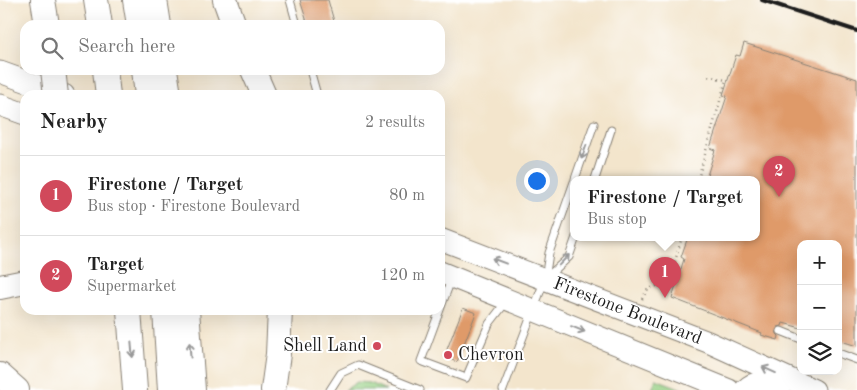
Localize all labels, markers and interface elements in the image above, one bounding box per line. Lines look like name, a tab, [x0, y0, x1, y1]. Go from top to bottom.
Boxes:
search box	[20, 20, 445, 75]
icon: search	[38, 34, 66, 62]
text: Search here	[78, 38, 175, 57]
text: Nearby	[40, 112, 108, 133]
text: 2 results	[365, 115, 425, 131]
one-way arrow	[579, 144, 588, 159]
pin: 2	[763, 156, 795, 197]
your location	[524, 168, 550, 194]
text: Firestone / Target	[87, 176, 243, 195]
popup	[570, 176, 760, 241]
text: 1	[51, 188, 61, 204]
text: 80 m	[389, 188, 425, 204]
text: Firestone / Target	[587, 189, 743, 208]
text: Bus stop · Firestone Boulevard	[87, 199, 300, 215]
text: Bus stop	[587, 212, 647, 228]
map controls	[797, 240, 842, 375]
button: +	[797, 240, 842, 285]
one-way arrow	[558, 254, 570, 267]
text: Target	[87, 256, 144, 275]
one-way arrow	[492, 256, 507, 265]
pin: 1	[649, 257, 681, 298]
text: 2	[51, 268, 61, 284]
text: 120 m	[380, 268, 425, 284]
street label: Firestone Boulevard	[551, 274, 704, 348]
text: Supermarket	[87, 279, 176, 295]
button: −	[797, 285, 842, 330]
one-way arrow	[570, 325, 585, 334]
button: layers	[797, 330, 842, 375]
place label: Shell Land	[283, 337, 367, 355]
marker: Shell Land	[371, 340, 383, 352]
one-way arrow	[127, 342, 137, 358]
one-way arrow	[185, 342, 194, 358]
place label: Chevron	[458, 346, 524, 364]
marker: Chevron	[442, 349, 454, 361]
one-way arrow	[762, 365, 777, 375]

